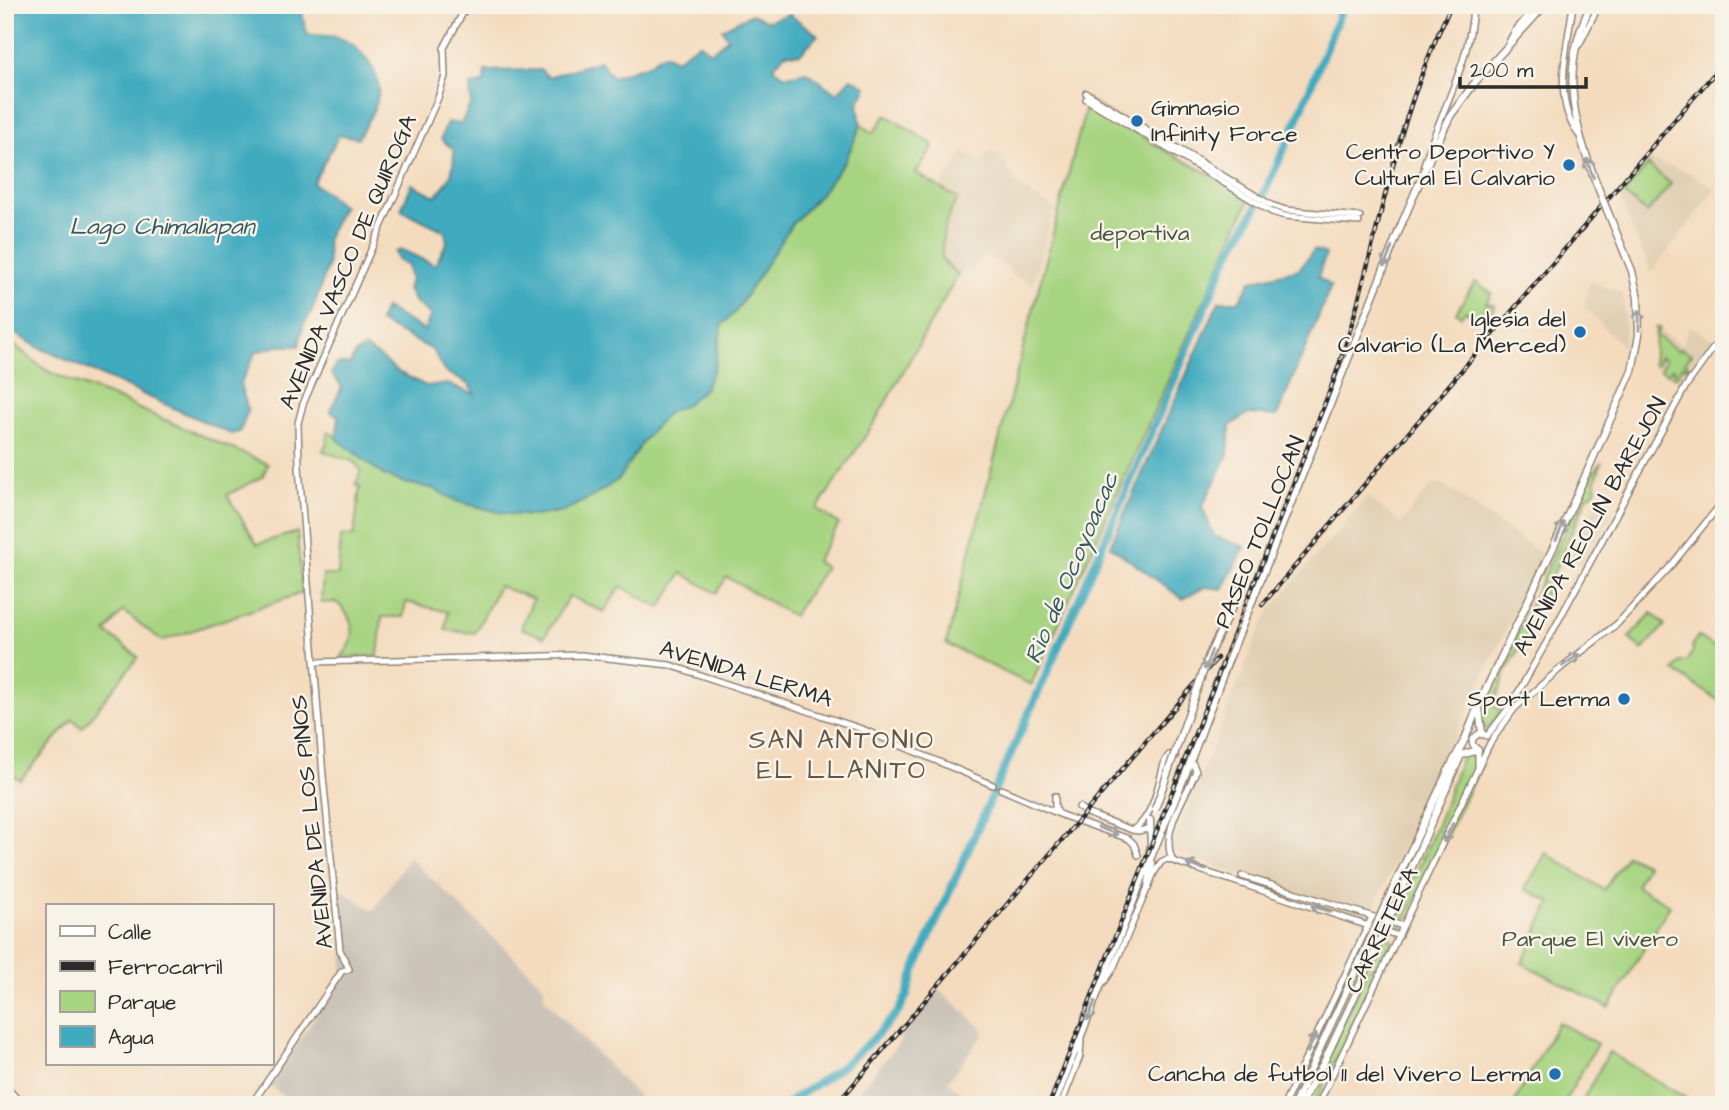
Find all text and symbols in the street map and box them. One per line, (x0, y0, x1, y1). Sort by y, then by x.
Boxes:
scale bar (1460, 46, 1586, 90)
text: 200 m (1470, 56, 1534, 85)
place label: Gimnasio Infinity Force (1151, 92, 1298, 151)
street label: AVENIDA VASCO DE QUIROGA (271, 109, 425, 414)
marker: Gimnasio Infinity Force (1129, 113, 1145, 129)
place label: Centro Deportivo Y Cultural El Calvario (1346, 136, 1555, 194)
marker: Centro Deportivo Y Cultural El Calvario (1561, 157, 1577, 173)
one-way arrow (1583, 157, 1595, 179)
water label: Lago Chimaliapan (70, 210, 256, 245)
park label: deportiva (1090, 217, 1190, 249)
one-way arrow (1381, 246, 1394, 268)
place label: Iglesia del Calvario (La Merced) (1338, 303, 1566, 361)
one-way arrow (1632, 309, 1646, 332)
marker: Iglesia del Calvario (La Merced) (1572, 324, 1588, 340)
street label: AVENIDA REOLIN BAREJON (1505, 391, 1675, 661)
street label: PASEO TOLLOCAN (1207, 431, 1313, 633)
water label: Rio de Ocoyoacac (1016, 466, 1128, 669)
one-way arrow (1554, 521, 1567, 543)
street label: AVENIDA LERMA (656, 632, 837, 716)
one-way arrow (1200, 649, 1213, 671)
one-way arrow (1561, 653, 1580, 667)
place label: Sport Lerma (1468, 683, 1610, 715)
marker: Sport Lerma (1616, 691, 1632, 707)
street label: AVENIDA DE LOS PINOS (283, 693, 341, 951)
district label: SAN ANTONIO EL LLANITO (749, 722, 935, 788)
one-way arrow (1441, 822, 1455, 843)
one-way arrow (1096, 826, 1118, 838)
one-way arrow (1185, 860, 1207, 872)
street label: CARRETERA (1338, 861, 1426, 998)
one-way arrow (1310, 902, 1332, 914)
legend (46, 904, 273, 1064)
text: Calle (108, 918, 152, 947)
park label: Parque El vivero (1502, 923, 1678, 955)
text: Ferrocarril (108, 953, 223, 982)
text: Parque (108, 988, 176, 1017)
one-way arrow (1084, 999, 1097, 1021)
text: Agua (108, 1023, 154, 1054)
one-way arrow (1306, 1033, 1320, 1054)
place label: Cancha de futbol 11 del Vivero Lerma (1148, 1058, 1541, 1090)
marker: Cancha de futbol 11 del Vivero Lerma (1547, 1066, 1563, 1082)

